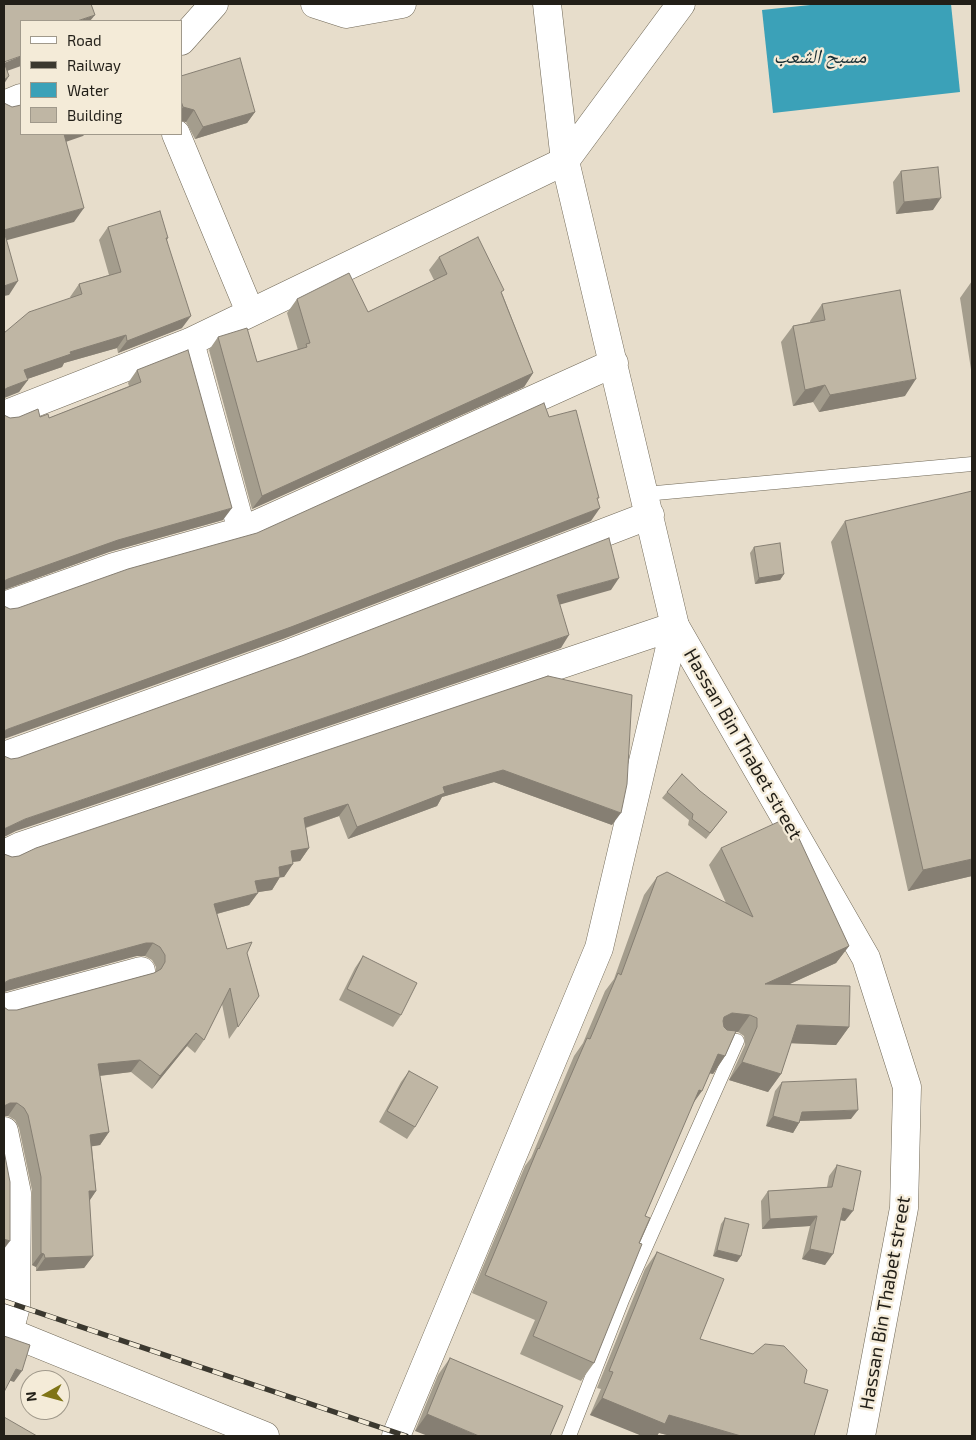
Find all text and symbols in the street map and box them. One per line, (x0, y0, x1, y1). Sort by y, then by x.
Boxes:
legend (20, 20, 182, 135)
text: Road (67, 31, 102, 49)
water label: مسبح الشعب (774, 44, 866, 68)
text: Railway (67, 56, 121, 74)
text: Water (67, 81, 109, 99)
text: Building (67, 106, 122, 124)
street label: Hassan Bin Thabet street (679, 644, 807, 844)
street label: Hassan Bin Thabet street (855, 1194, 915, 1412)
north arrow (20, 1370, 70, 1420)
text: N (22, 1391, 40, 1403)

